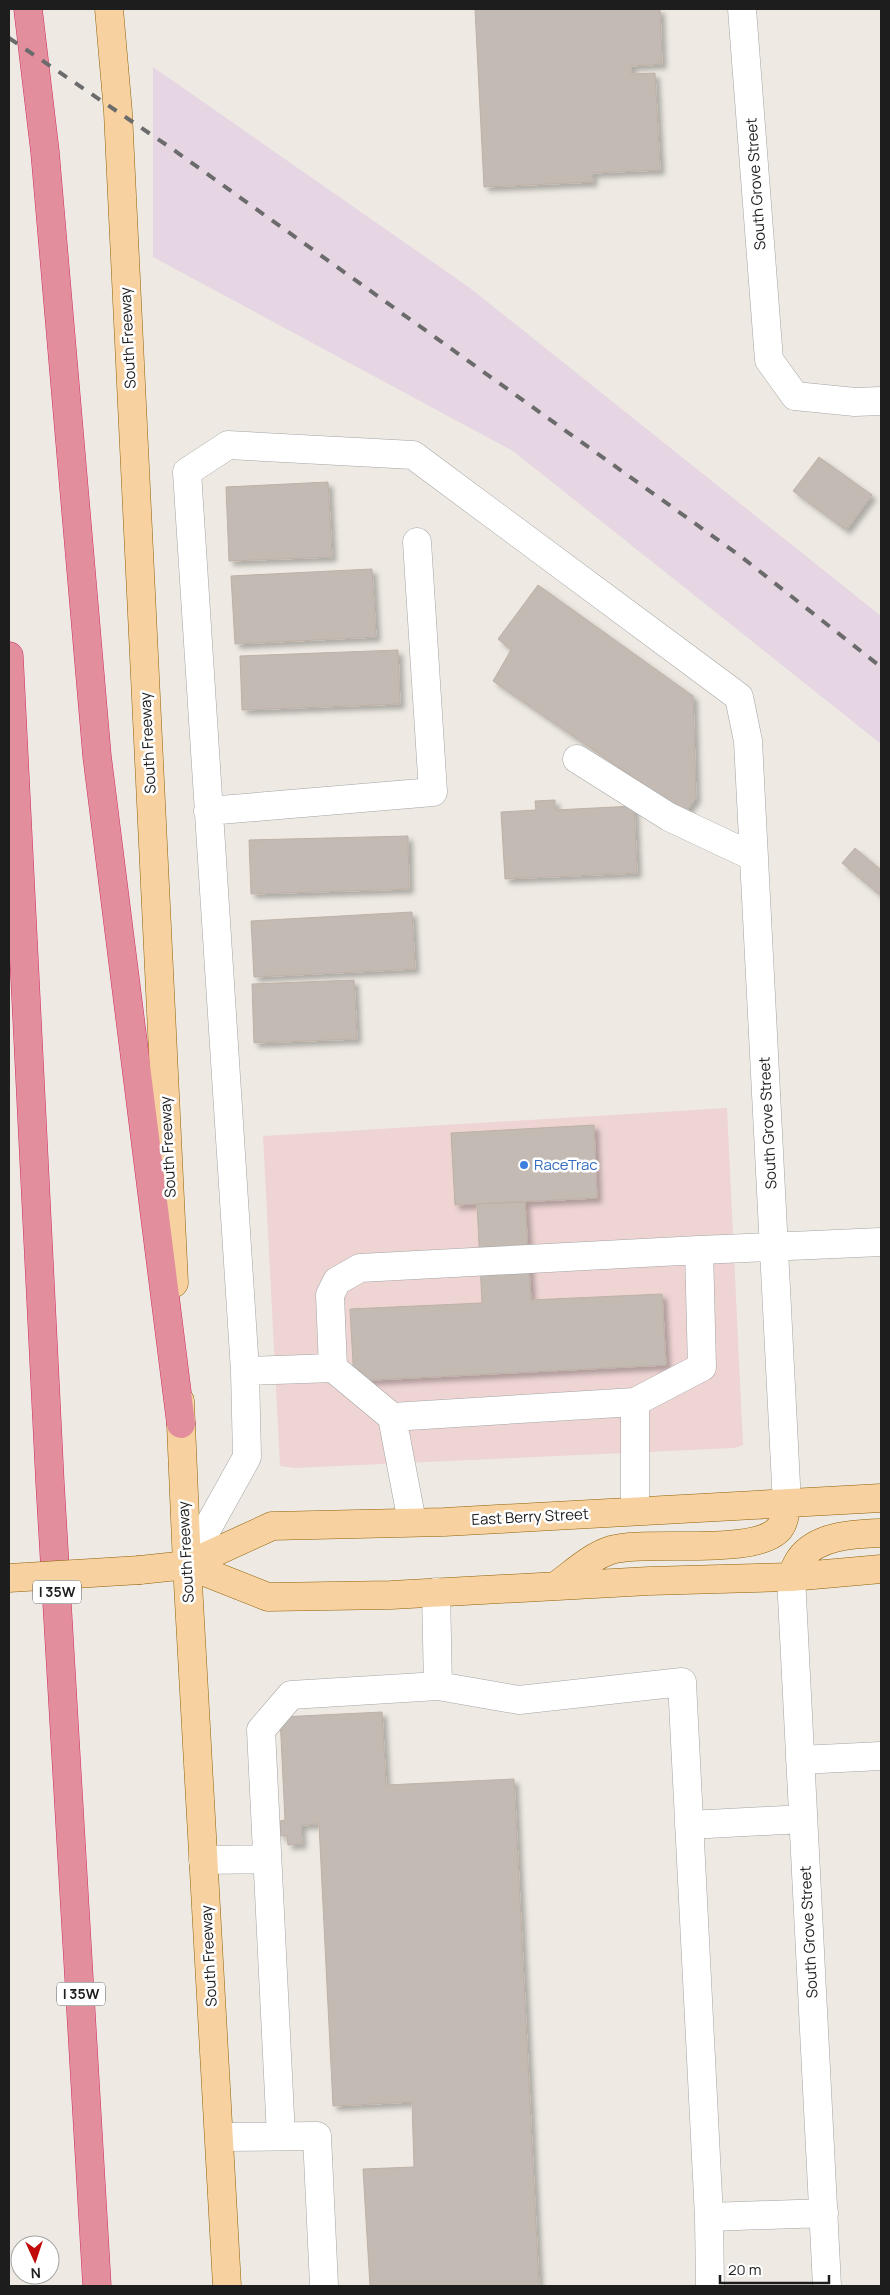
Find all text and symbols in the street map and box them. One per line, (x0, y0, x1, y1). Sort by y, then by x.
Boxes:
street label: South Grove Street (740, 117, 771, 251)
street label: South Freeway (114, 287, 141, 389)
street label: South Freeway (134, 692, 161, 794)
street label: South Grove Street (754, 1056, 781, 1190)
street label: South Freeway (154, 1096, 181, 1198)
place label: RaceTrac (534, 1154, 598, 1175)
marker: RaceTrac (518, 1159, 530, 1171)
street label: South Freeway (172, 1501, 199, 1603)
street label: East Berry Street (471, 1503, 589, 1530)
road number: I 35W (33, 1580, 81, 1604)
street label: South Grove Street (795, 1865, 822, 1999)
street label: South Freeway (195, 1905, 222, 2007)
road number: I 35W (57, 1982, 105, 2006)
north arrow (10, 2235, 60, 2285)
scale bar (720, 2252, 829, 2284)
text: 20 m (728, 2259, 761, 2280)
text: N (30, 2264, 41, 2283)

